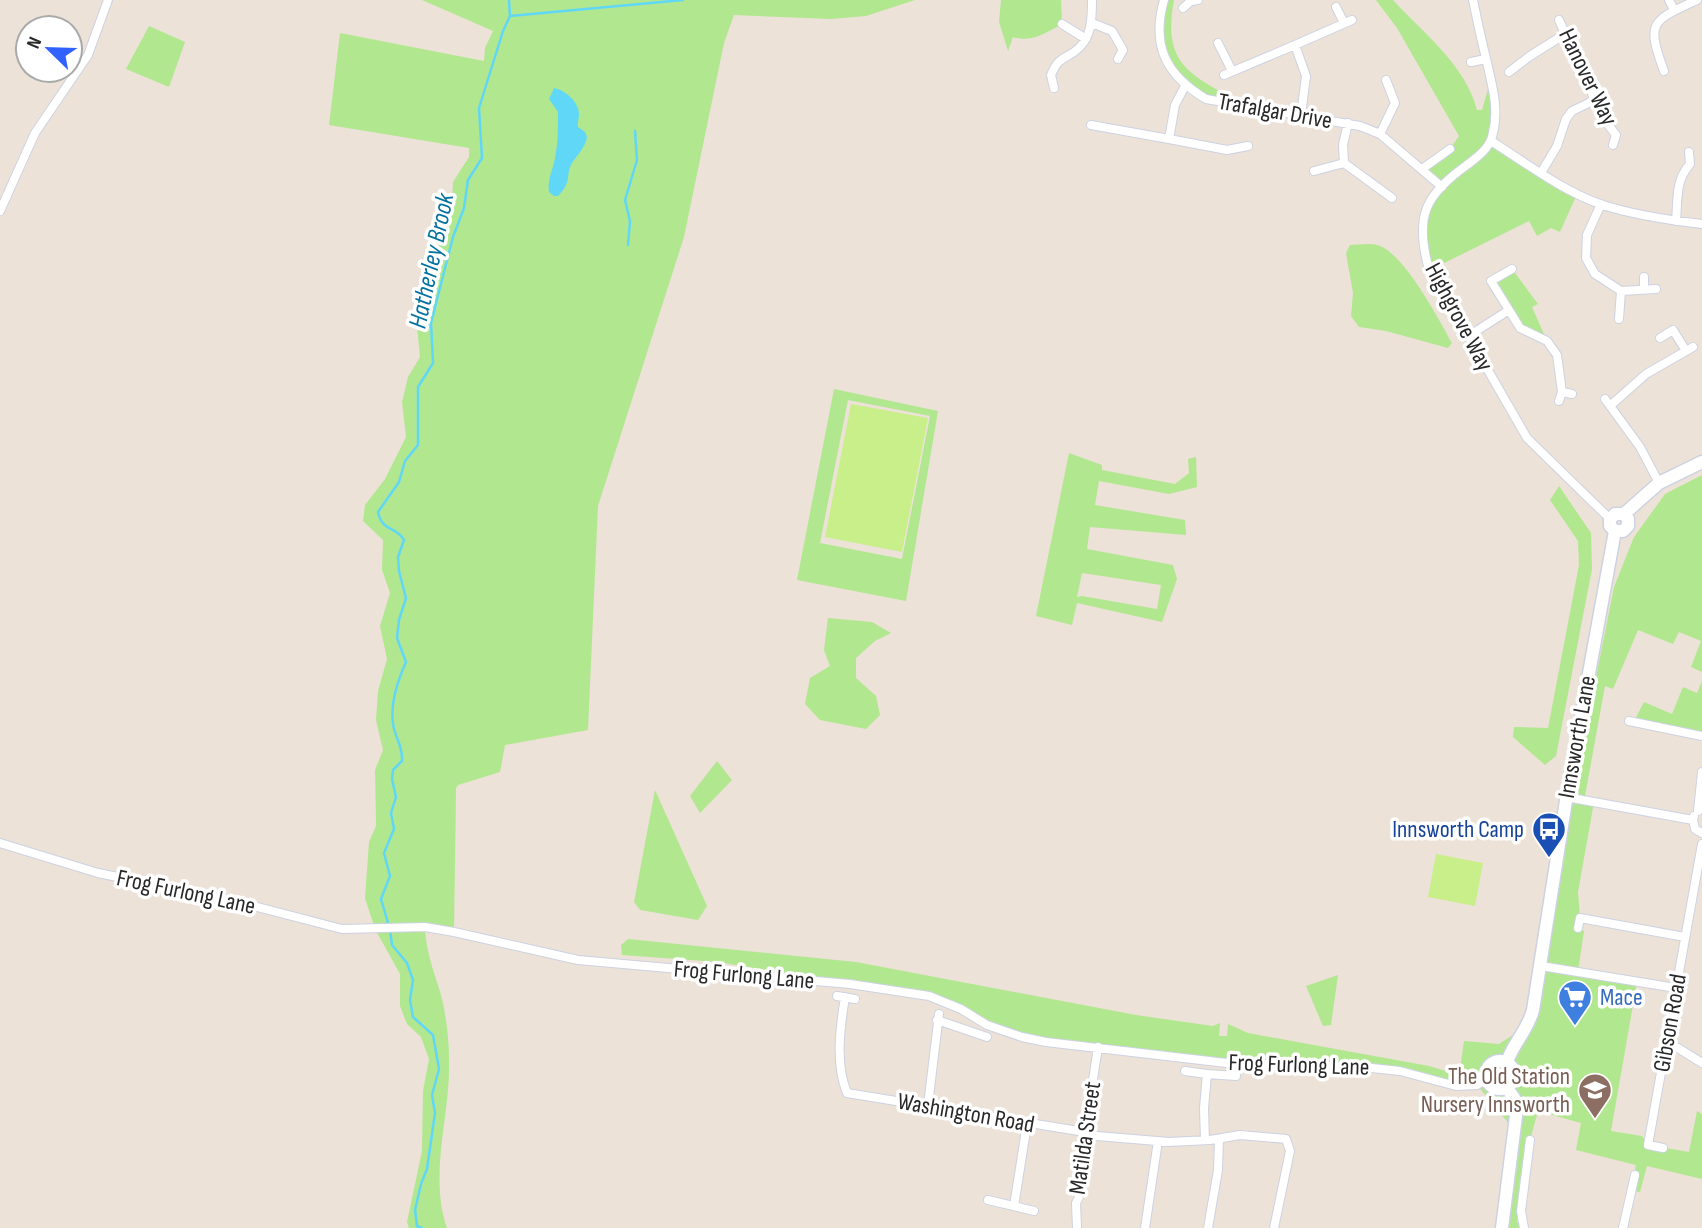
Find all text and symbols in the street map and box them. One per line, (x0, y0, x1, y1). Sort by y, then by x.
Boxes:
north arrow (14, 14, 84, 84)
street label: Hanover Way (1552, 24, 1624, 130)
text: N (22, 34, 47, 52)
street label: Trafalgar Drive (1216, 87, 1334, 135)
water label: Hatherley Brook (403, 189, 462, 331)
street label: Highgrove Way (1418, 258, 1500, 376)
street label: Innsworth Lane (1552, 673, 1602, 801)
bus stop icon: Innsworth Camp (1530, 810, 1568, 859)
place label: Innsworth Camp (1392, 815, 1524, 844)
street label: Frog Furlong Lane (114, 863, 258, 921)
street label: Frog Furlong Lane (673, 954, 815, 996)
street label: Gibson Road (1647, 972, 1693, 1074)
supermarket icon: Mace (1556, 978, 1594, 1027)
place label: Mace (1600, 983, 1643, 1012)
street label: Frog Furlong Lane (1228, 1048, 1370, 1082)
place label: The Old Station Nursery Innsworth (1421, 1062, 1570, 1119)
school or university icon: The Old Station Nursery Innsworth (1576, 1071, 1614, 1120)
street label: Matilda Street (1063, 1080, 1107, 1196)
street label: Washington Road (895, 1087, 1037, 1139)

